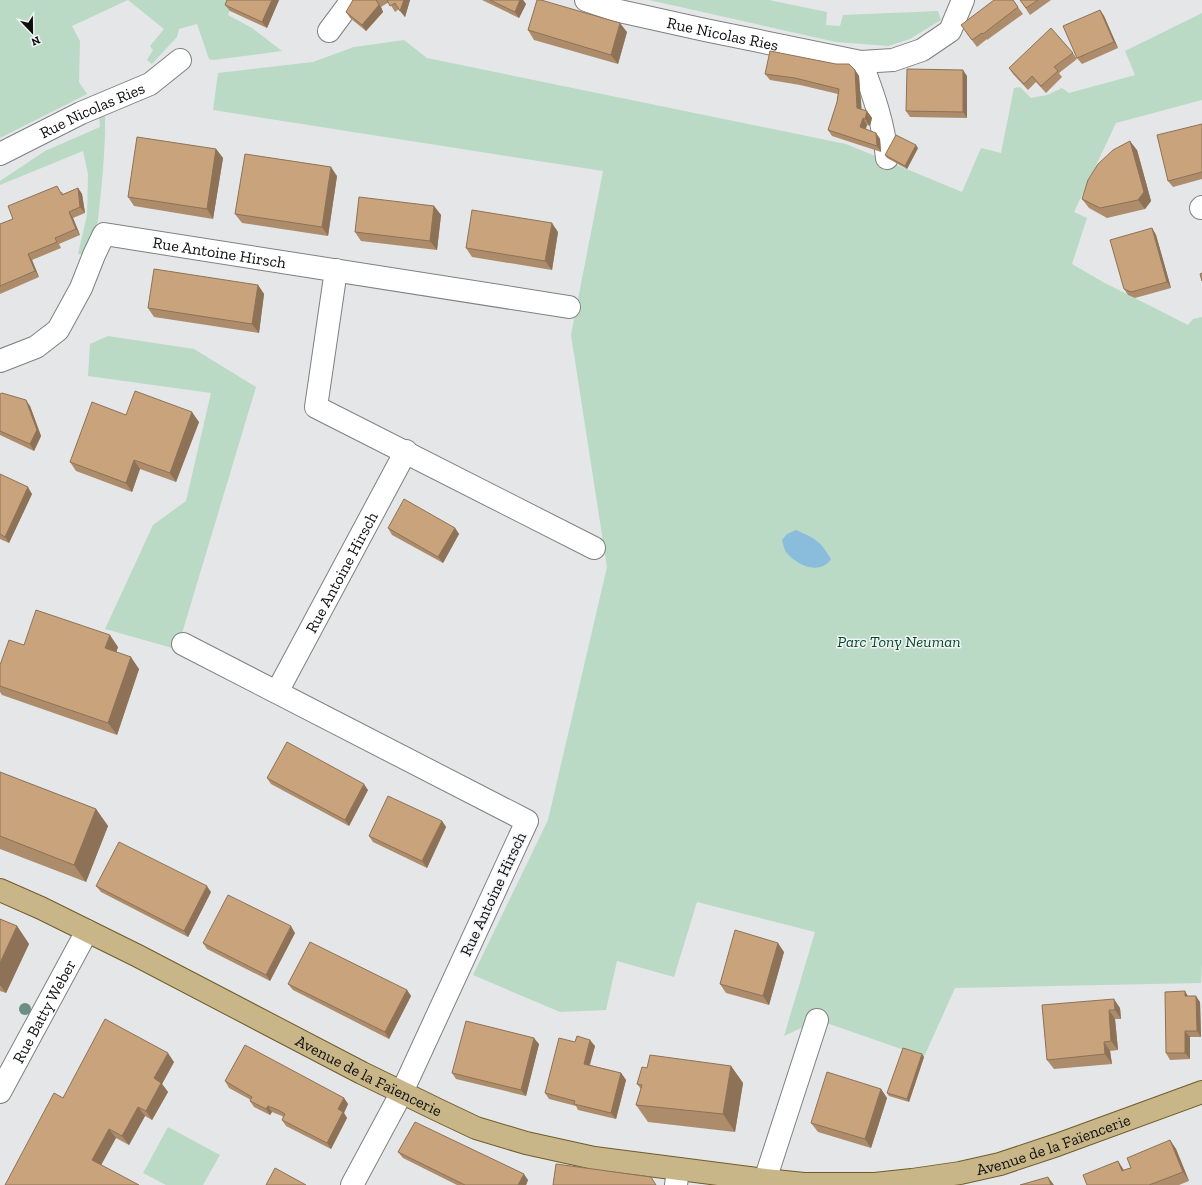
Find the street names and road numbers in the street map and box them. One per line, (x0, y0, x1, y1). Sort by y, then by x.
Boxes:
street label: Rue Nicolas Ries (665, 12, 780, 54)
street label: Rue Nicolas Ries (36, 78, 147, 142)
street label: Rue Antoine Hirsch (151, 232, 288, 272)
street label: Rue Antoine Hirsch (301, 508, 381, 636)
street label: Rue Antoine Hirsch (456, 829, 530, 959)
street label: Rue Batty Weber (8, 956, 80, 1066)
street label: Avenue de la Faïencerie (293, 1031, 445, 1120)
street label: Avenue de la Faïencerie (974, 1110, 1133, 1179)

